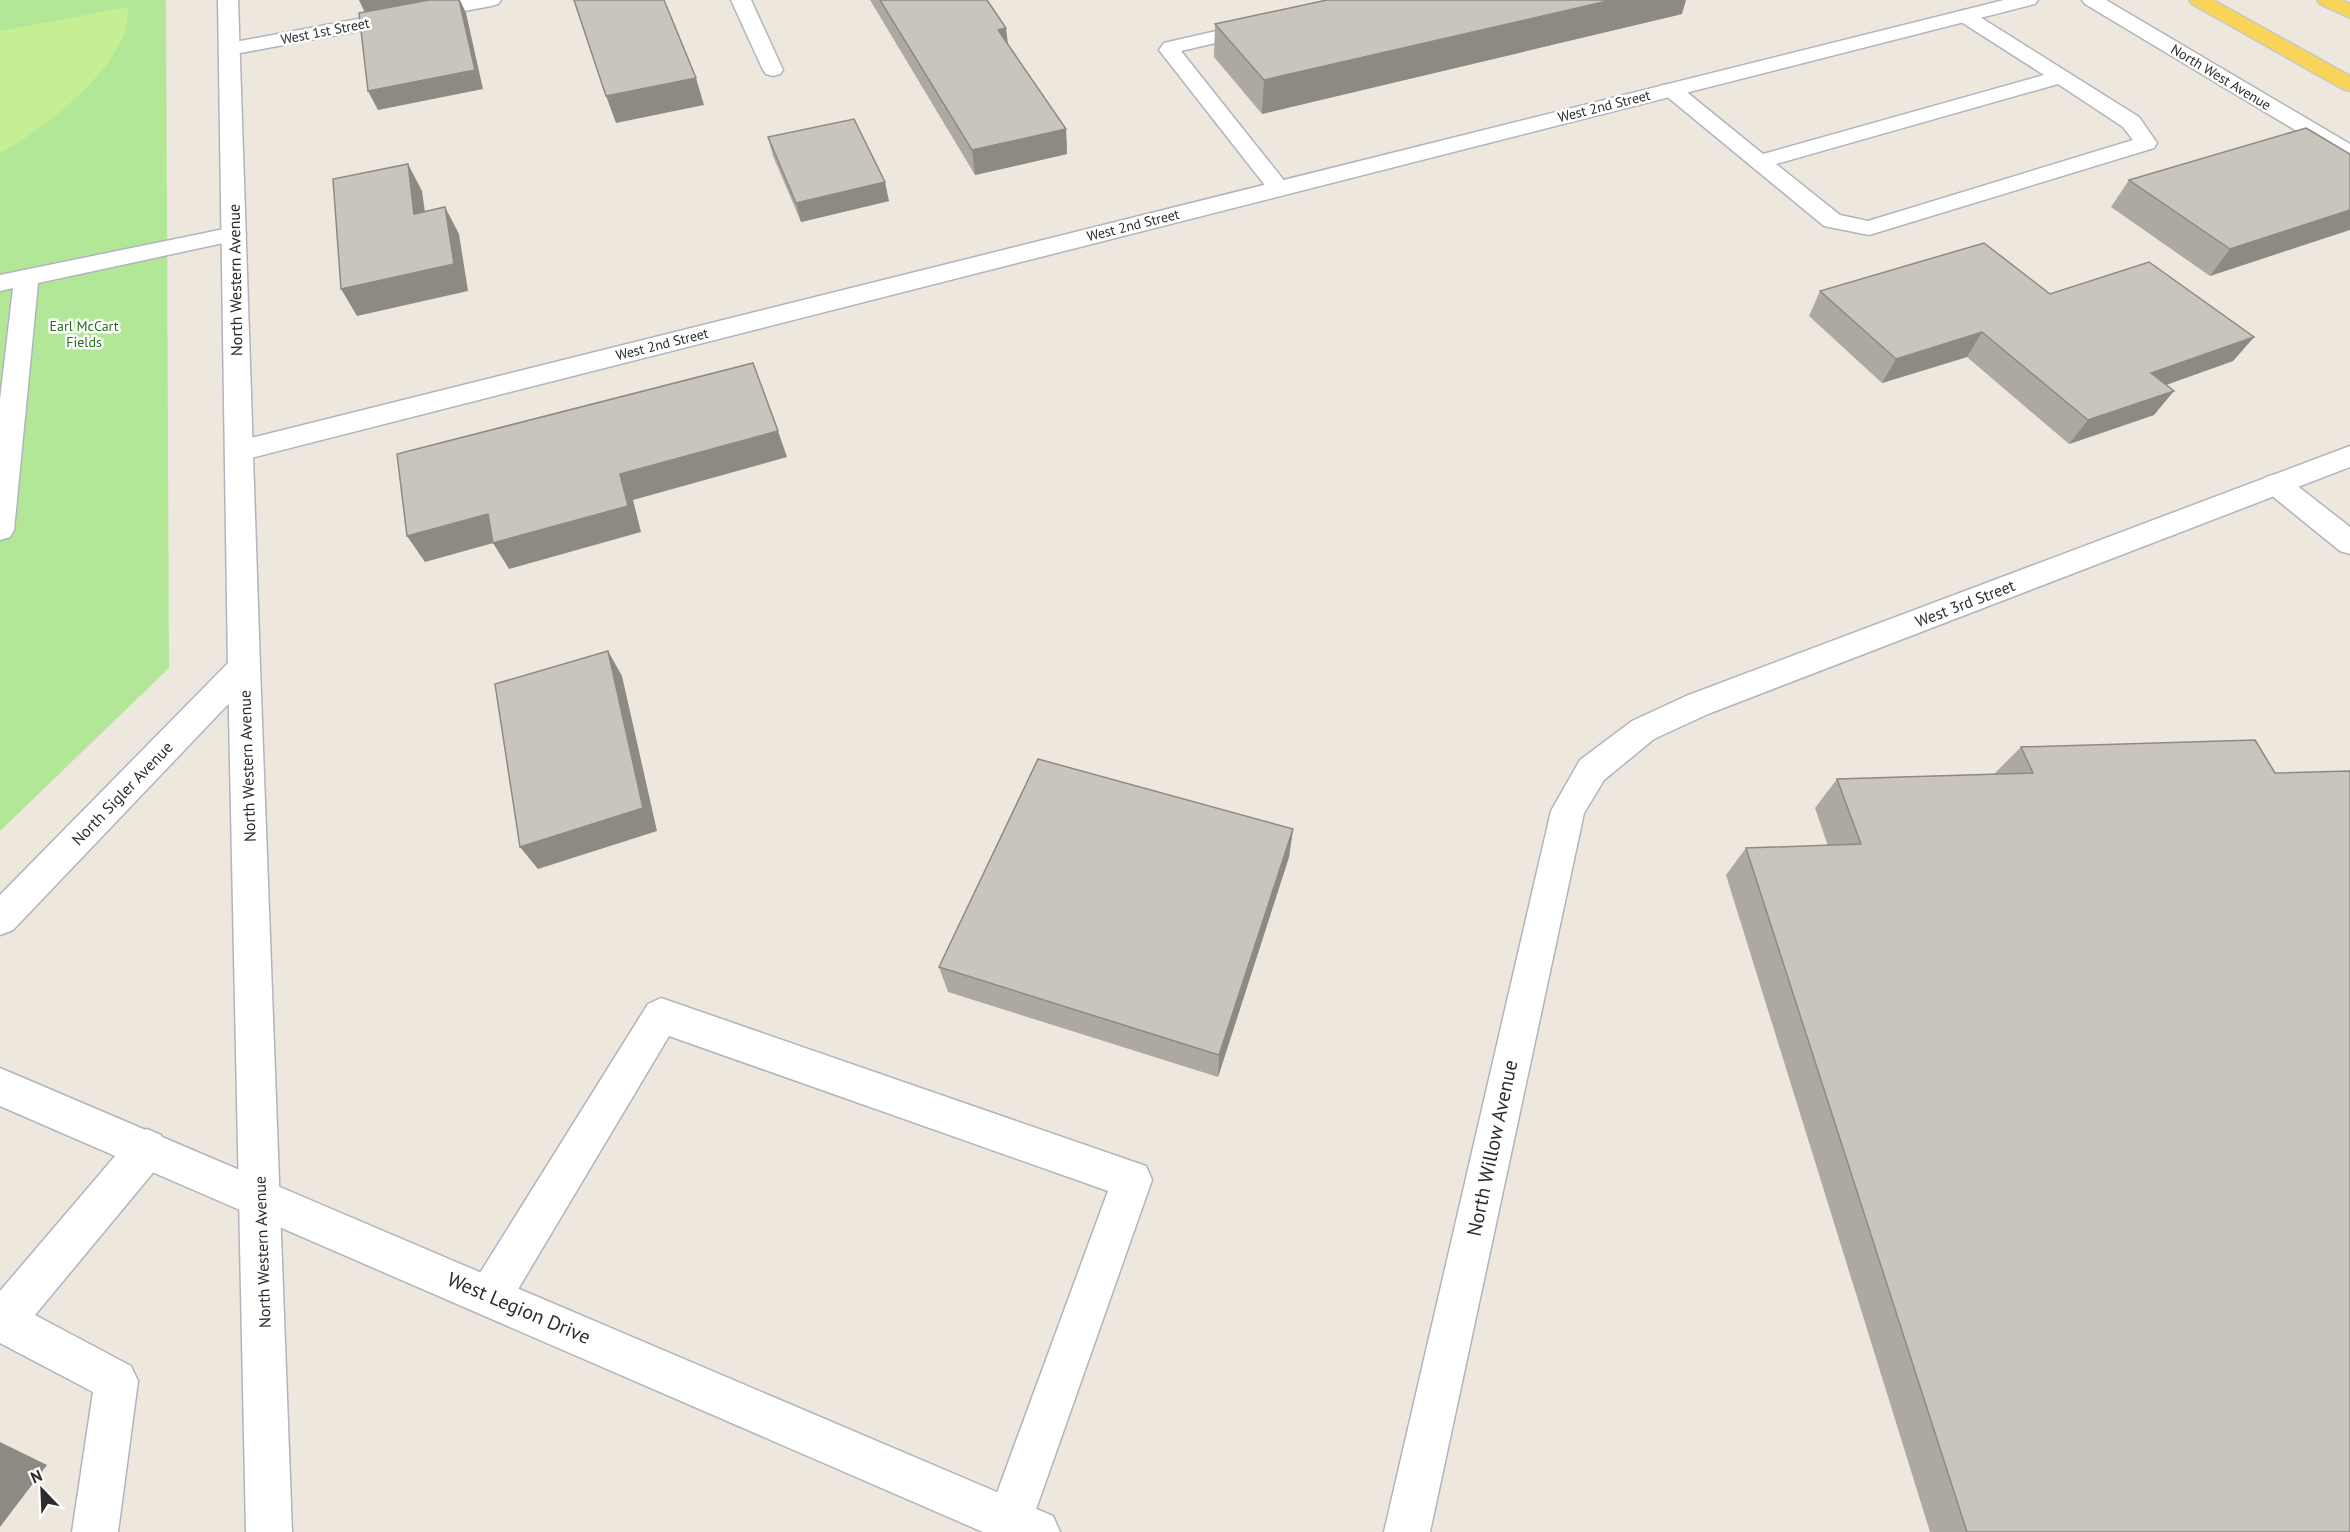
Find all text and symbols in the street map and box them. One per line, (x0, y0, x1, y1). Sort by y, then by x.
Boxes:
street label: West 1st Street (279, 14, 371, 48)
street label: North West Avenue (2168, 40, 2274, 114)
street label: West 2nd Street (1556, 86, 1652, 126)
street label: North Western Avenue (224, 204, 246, 356)
street label: West 2nd Street (1085, 205, 1181, 245)
park label: Earl McCart Fields (49, 317, 119, 351)
street label: West 2nd Street (614, 324, 710, 364)
street label: West 3rd Street (1912, 575, 2018, 631)
street label: North Western Avenue (234, 690, 260, 842)
street label: North Sigler Avenue (67, 737, 177, 849)
street label: North Willow Avenue (1461, 1057, 1523, 1239)
street label: North Western Avenue (249, 1176, 275, 1328)
street label: West Legion Drive (443, 1266, 595, 1350)
north arrow (12, 1460, 72, 1520)
text: N (27, 1465, 45, 1487)

